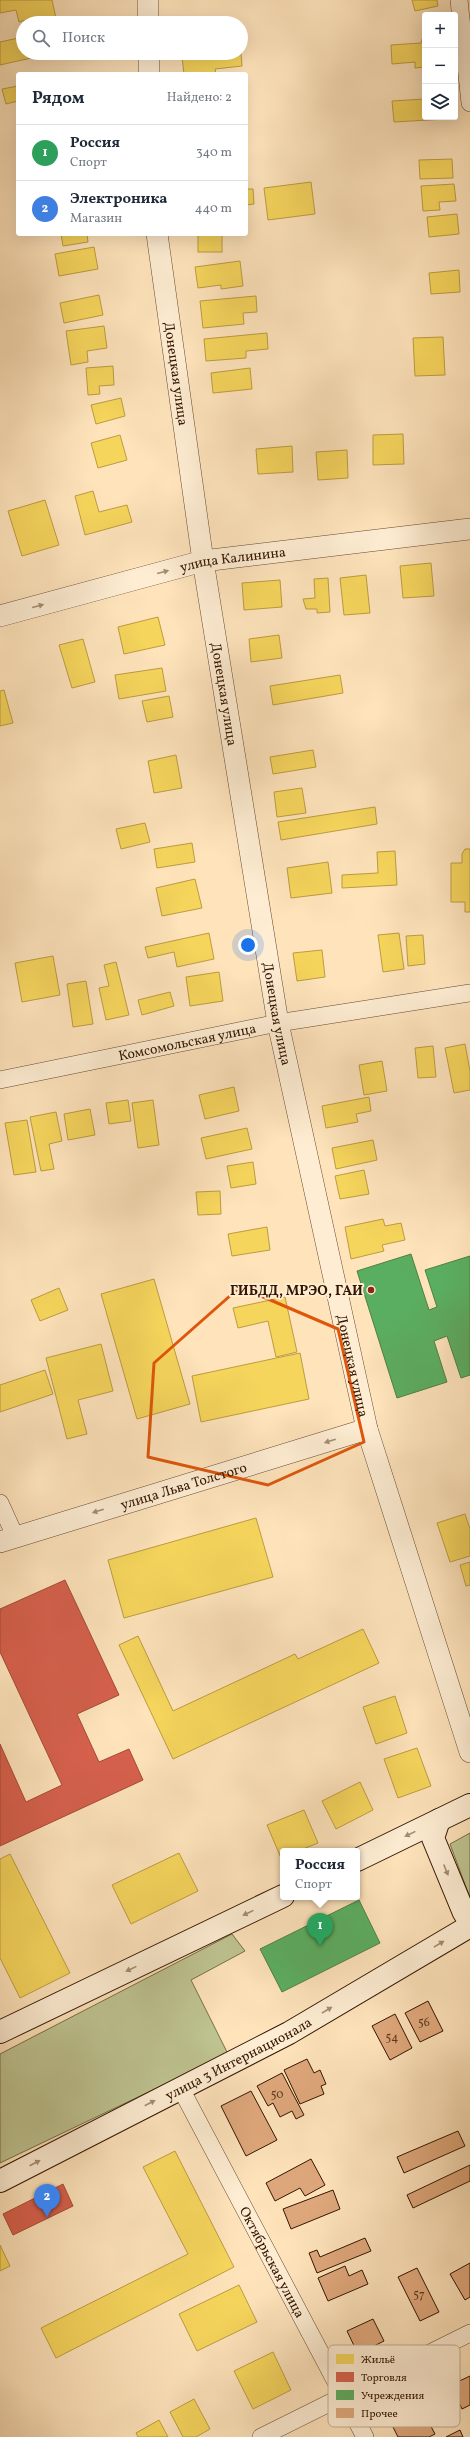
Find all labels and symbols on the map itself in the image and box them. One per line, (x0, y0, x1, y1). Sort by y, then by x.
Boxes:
street label: Донецкая улица (158, 321, 192, 427)
street label: улица Калинина (178, 543, 287, 578)
one-way arrow (157, 569, 169, 575)
one-way arrow (32, 603, 44, 609)
street label: Донецкая улица (205, 641, 241, 747)
your location (238, 935, 258, 955)
street label: Донецкая улица (257, 961, 295, 1067)
street label: Комсомольская улица (117, 1020, 258, 1066)
place label: ГИБДД, МРЭО, ГАИ (230, 1282, 363, 1301)
marker: ГИБДД, МРЭО, ГАИ (366, 1285, 376, 1295)
street label: Донецкая улица (331, 1313, 372, 1419)
one-way arrow (323, 1438, 335, 1444)
street label: улица Льва Толстого (118, 1459, 249, 1515)
one-way arrow (92, 1508, 104, 1514)
one-way arrow (404, 1831, 416, 1837)
one-way arrow (444, 1864, 450, 1876)
one-way arrow (242, 1910, 254, 1916)
pin: 1 (307, 1913, 333, 1946)
one-way arrow (433, 1941, 445, 1948)
one-way arrow (125, 1966, 136, 1972)
one-way arrow (321, 2007, 333, 2014)
street label: улица 3 Интернационала (162, 2014, 316, 2106)
house number: 56 (418, 2015, 430, 2031)
house number: 54 (386, 2030, 398, 2046)
house number: 50 (271, 2087, 283, 2103)
one-way arrow (144, 2100, 156, 2106)
one-way arrow (29, 2160, 40, 2166)
pin: 2 (34, 2184, 60, 2217)
street label: Октябрьская улица (234, 2204, 309, 2322)
house number: 57 (413, 2287, 425, 2303)
legend (328, 2345, 460, 2427)
text: Жильё (361, 2353, 395, 2368)
text: Торговля (361, 2371, 407, 2386)
text: Учреждения (361, 2389, 424, 2404)
text: Прочее (361, 2407, 398, 2422)

